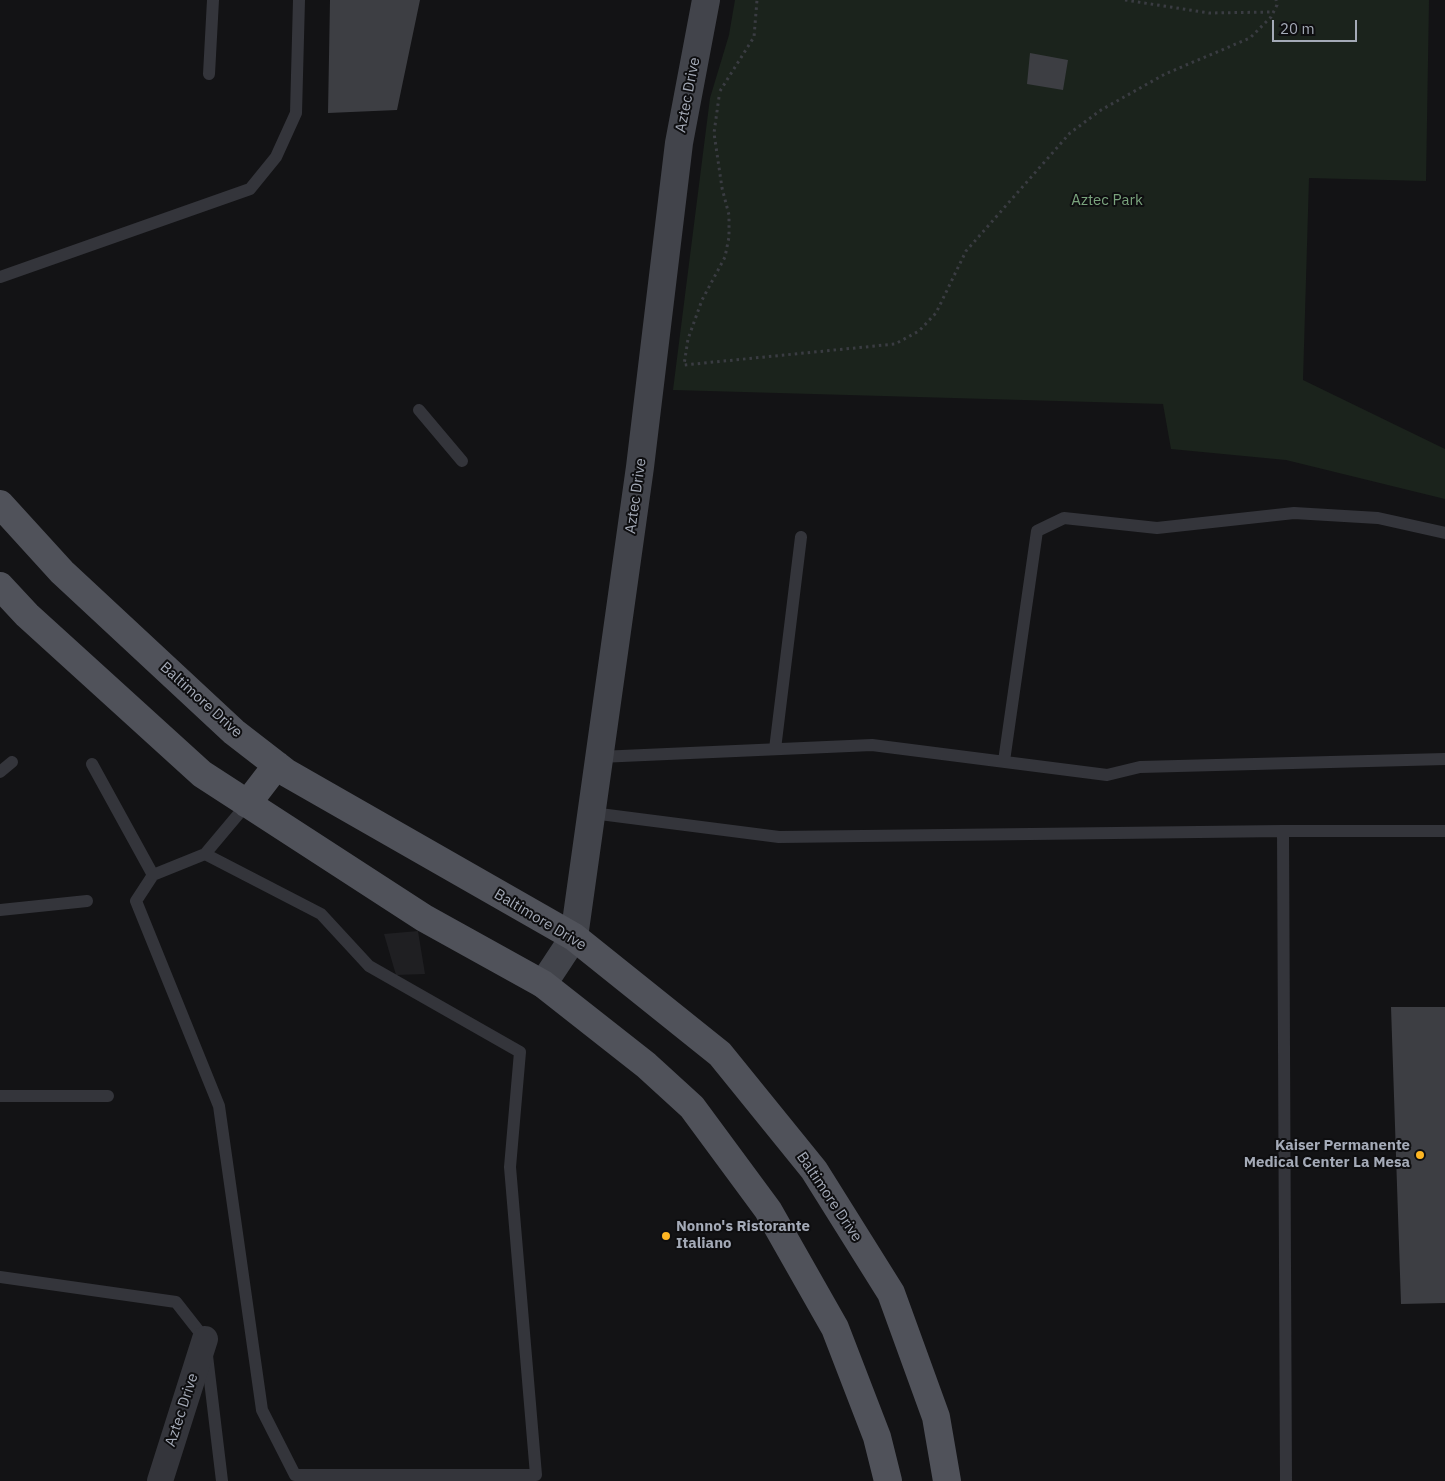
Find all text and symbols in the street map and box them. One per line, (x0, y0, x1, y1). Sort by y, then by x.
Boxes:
scale bar (1275, 10, 1360, 42)
text: 20 m (1280, 19, 1315, 38)
street label: Aztec Drive (672, 56, 704, 134)
park label: Aztec Park (1071, 192, 1143, 210)
street label: Aztec Drive (622, 457, 650, 535)
street label: Baltimore Drive (156, 658, 246, 742)
street label: Baltimore Drive (491, 885, 589, 955)
place label: Kaiser Permanente Medical Center La Mesa (1244, 1137, 1410, 1172)
street label: Baltimore Drive (792, 1149, 866, 1245)
marker: Kaiser Permanente Medical Center La Mesa (1414, 1149, 1426, 1161)
place label: Nonno's Ristorante Italiano (676, 1218, 810, 1253)
marker: Nonno's Ristorante Italiano (660, 1230, 672, 1242)
street label: Aztec Drive (162, 1371, 202, 1449)

